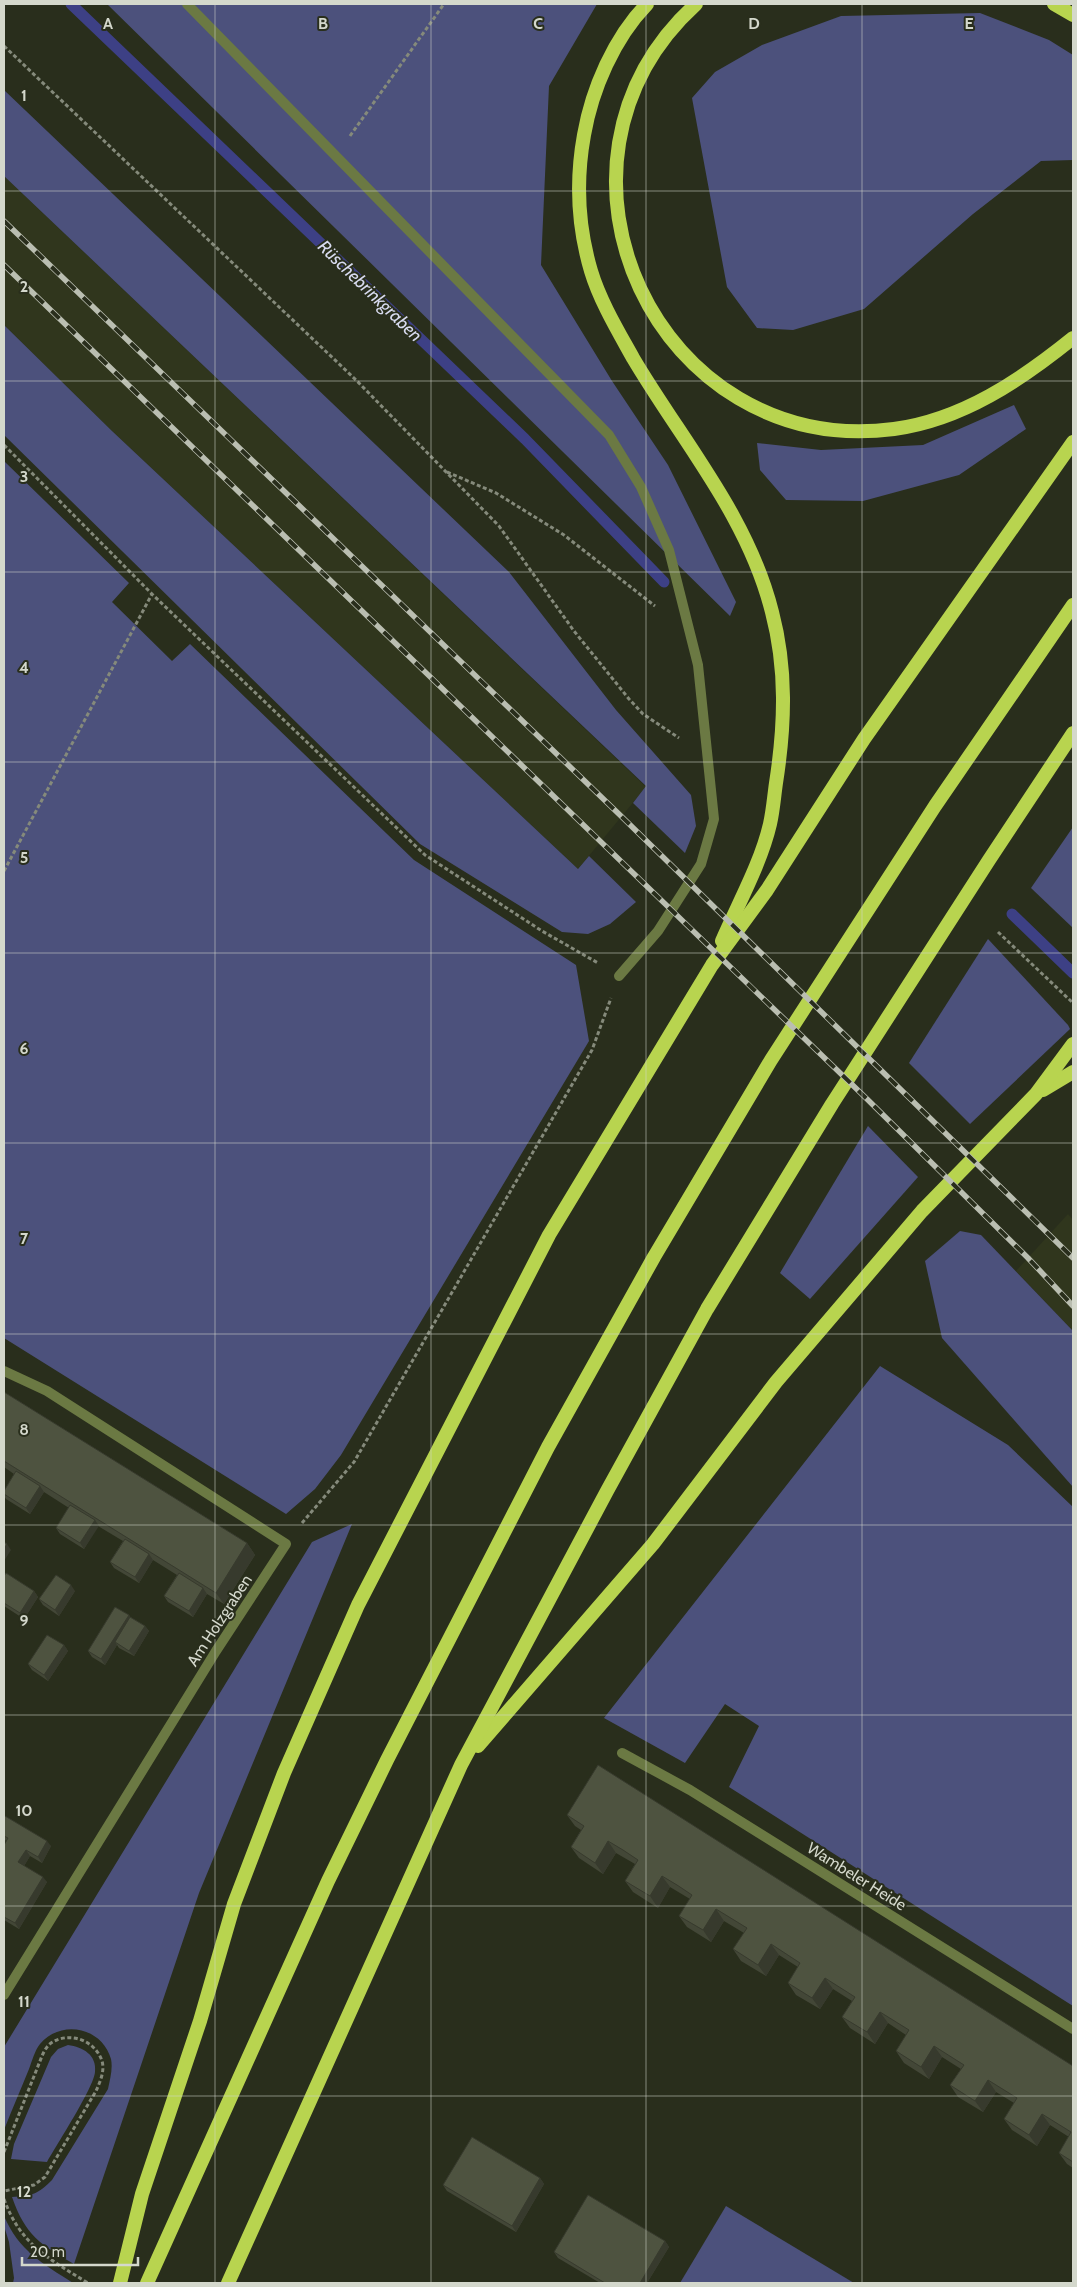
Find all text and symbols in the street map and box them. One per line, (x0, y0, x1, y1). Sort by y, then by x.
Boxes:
text: A (103, 14, 113, 33)
text: B (318, 14, 328, 33)
text: C (533, 14, 543, 33)
text: D (748, 14, 760, 33)
text: E (964, 14, 974, 33)
text: 1 (21, 86, 27, 105)
water label: Rüschebrinkgraben (313, 236, 427, 346)
text: 2 (20, 277, 28, 296)
text: 3 (20, 467, 28, 486)
text: 4 (19, 658, 29, 677)
text: 5 (20, 848, 28, 867)
text: 6 (20, 1039, 29, 1058)
text: 7 (20, 1229, 29, 1248)
text: 8 (19, 1420, 29, 1439)
street label: Am Holzgraben (183, 1571, 256, 1670)
text: 9 (20, 1611, 29, 1630)
text: 10 (15, 1801, 33, 1820)
street label: Wambeler Heide (804, 1838, 910, 1915)
text: 11 (18, 1992, 30, 2011)
text: 12 (17, 2182, 31, 2201)
scale bar (22, 2234, 139, 2266)
text: 20 m (30, 2243, 65, 2261)

